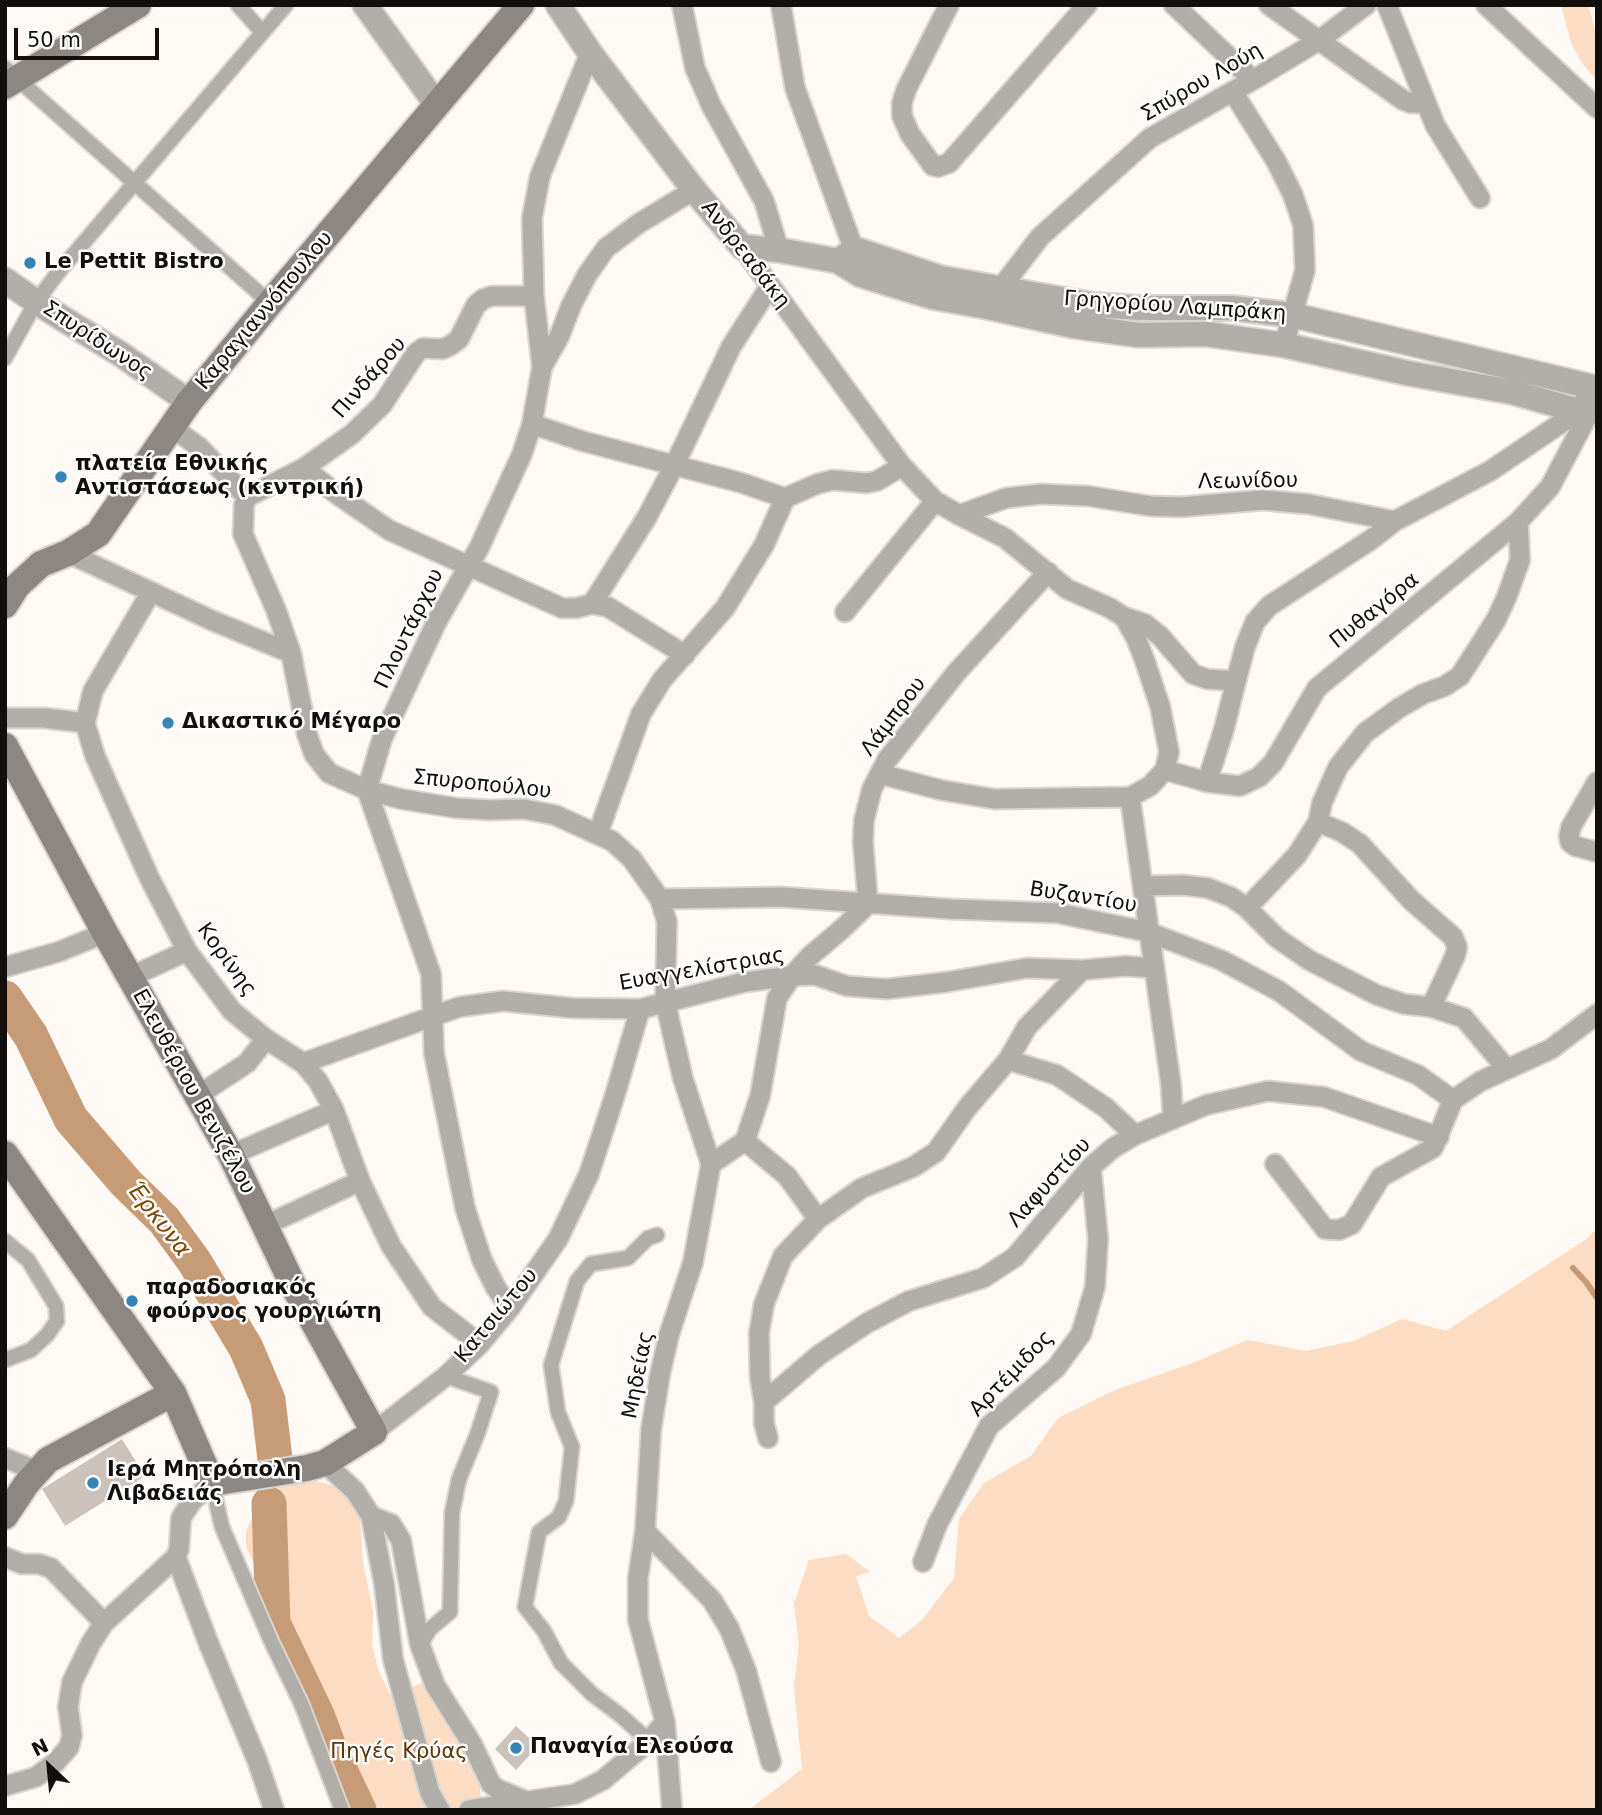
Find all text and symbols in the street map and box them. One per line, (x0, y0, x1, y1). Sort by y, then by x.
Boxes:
scale bar (18, 14, 163, 58)
text: 50 m (27, 28, 81, 52)
street label: Σπύρου Λούη (1137, 38, 1267, 128)
street label: Ανδρεαδάκη (695, 196, 795, 314)
street label: Καραγιαννόπουλου (191, 226, 339, 396)
place label: Le Pettit Bistro (44, 250, 224, 276)
marker: Le Pettit Bistro (22, 255, 38, 271)
street label: Γρηγορίου Λαμπράκη (1063, 287, 1287, 327)
street label: Σπυρίδωνος (37, 296, 157, 386)
street label: Πινδάρου (328, 332, 412, 424)
place label: πλατεία Εθνικής Αντιστάσεως (κεντρική) (75, 452, 364, 502)
marker: πλατεία Εθνικής Αντιστάσεως (κεντρική) (53, 469, 69, 485)
street label: Λεωνίδου (1198, 469, 1298, 495)
street label: Πλουτάρχου (370, 565, 450, 693)
street label: Πυθαγόρα (1325, 568, 1425, 654)
street label: Λάμπρου (856, 672, 932, 762)
place label: Δικαστικό Μέγαρο (182, 710, 401, 736)
marker: Δικαστικό Μέγαρο (160, 715, 176, 731)
street label: Σπυροπούλου (411, 765, 553, 805)
street label: Βυζαντίου (1028, 877, 1138, 919)
street label: Κορίνης (191, 918, 261, 1002)
street label: Ευαγγελίστριας (617, 943, 787, 997)
street label: Ελευθέριου Βενιζέλου (126, 985, 260, 1199)
street label: Λαφυστίου (1003, 1133, 1097, 1233)
water label: Έρκυνα (120, 1177, 196, 1263)
street label: Κατσιώτου (450, 1264, 544, 1368)
place label: παραδοσιακός φούρνος γουργιώτη (146, 1276, 382, 1326)
marker: παραδοσιακός φούρνος γουργιώτη (124, 1293, 140, 1309)
street label: Αρτέμιδος (965, 1326, 1059, 1422)
street label: Μηδείας (618, 1329, 660, 1421)
place label: Ιερά Μητρόπολη Λιβαδειάς (107, 1458, 301, 1508)
marker: Ιερά Μητρόπολη Λιβαδειάς (85, 1475, 101, 1491)
north arrow (14, 1731, 84, 1801)
text: N (28, 1734, 52, 1760)
place label: Παναγία Ελεούσα (530, 1735, 734, 1761)
park label: Πηγές Κρύας (330, 1740, 468, 1766)
marker: Παναγία Ελεούσα (508, 1740, 524, 1756)

